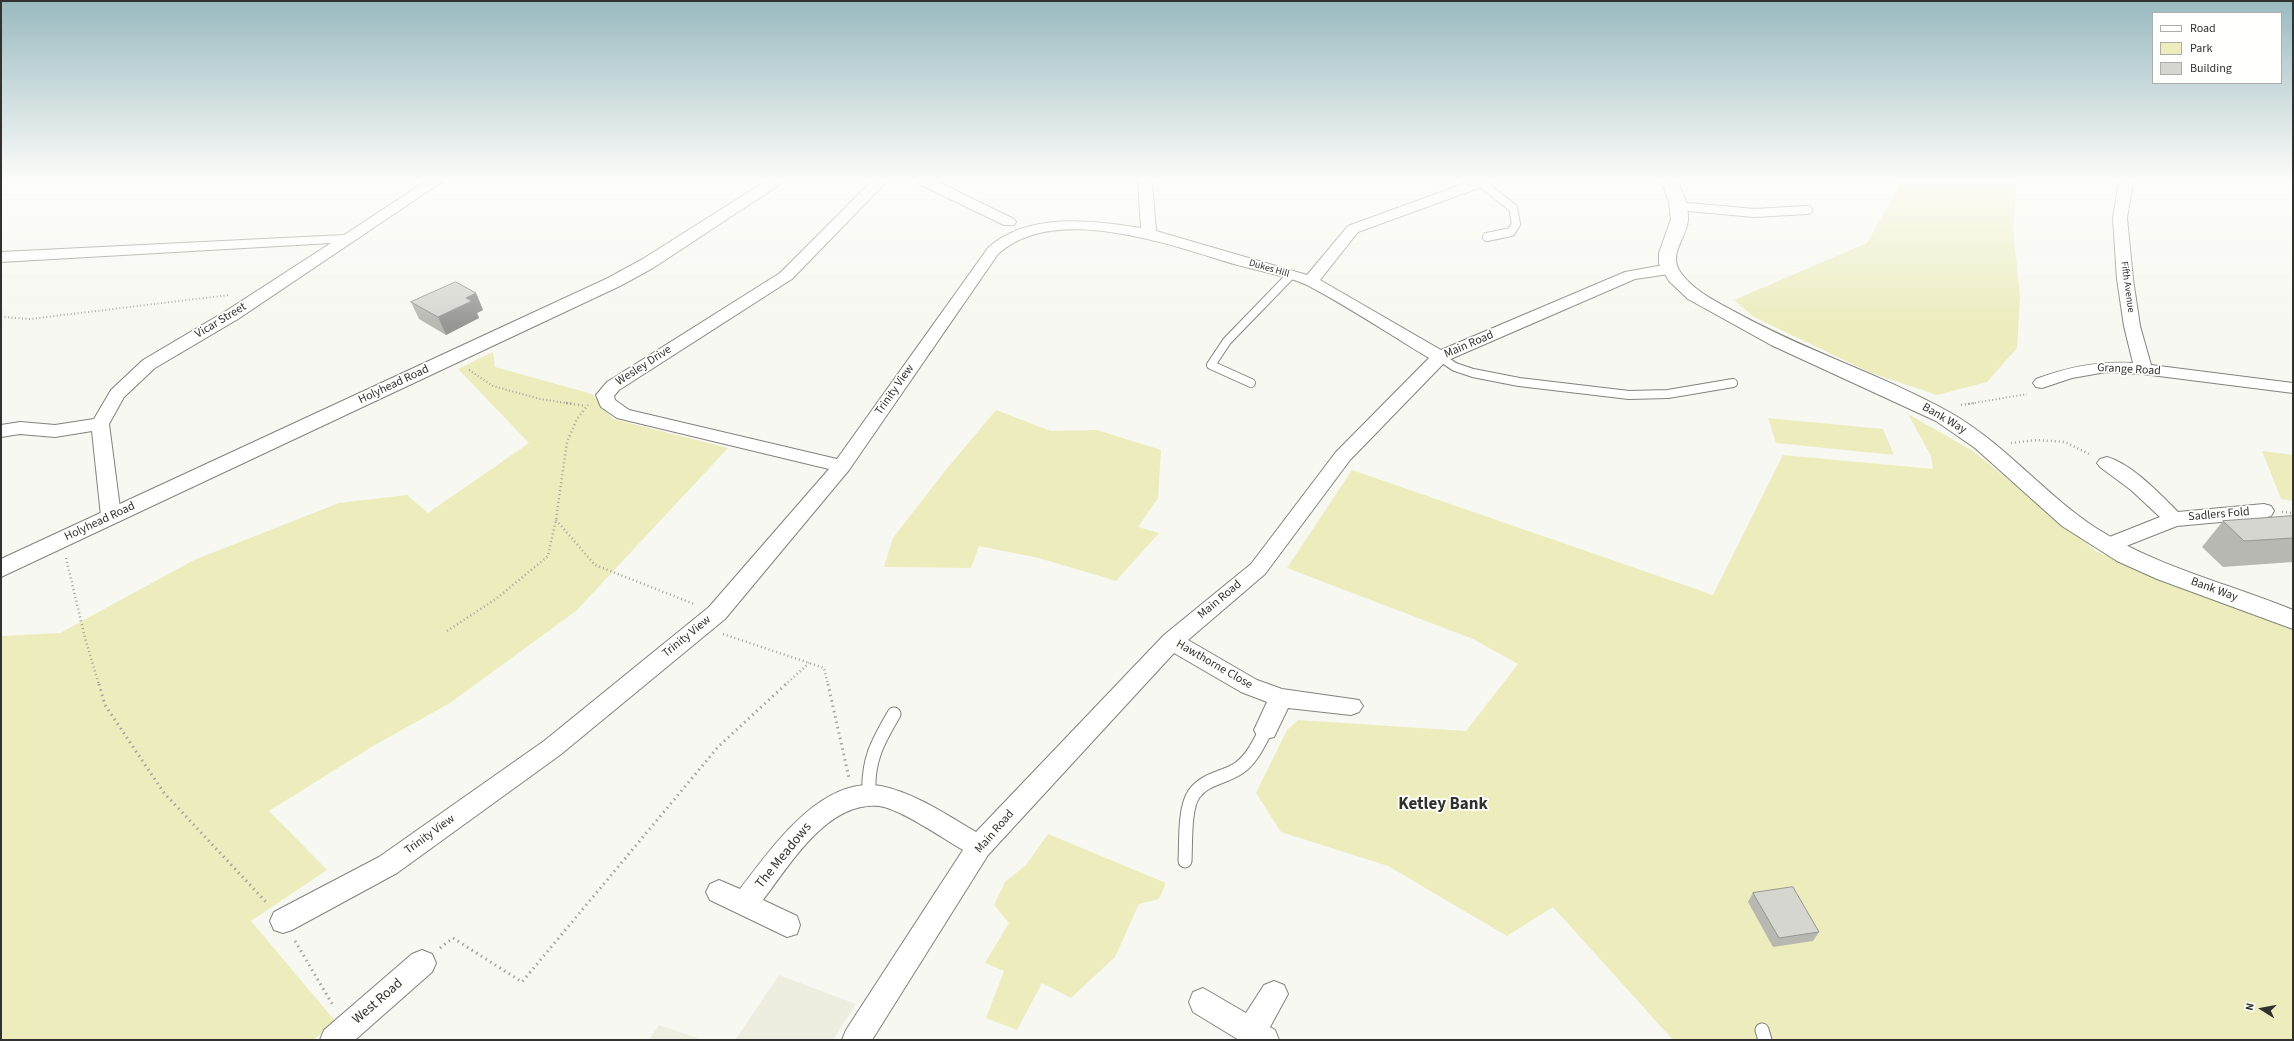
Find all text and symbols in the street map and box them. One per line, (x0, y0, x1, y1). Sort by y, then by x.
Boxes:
legend (2152, 12, 2282, 84)
text: Road (2190, 20, 2216, 37)
text: Park (2190, 40, 2212, 57)
text: Building (2190, 60, 2232, 77)
street label: Dukes Hill (1247, 258, 1291, 280)
street label: Fifth Avenue (2117, 261, 2137, 313)
street label: Vicar Street (193, 300, 249, 342)
street label: Main Road (1442, 328, 1496, 362)
street label: Wesley Drive (613, 343, 675, 389)
street label: Grange Road (2097, 361, 2161, 379)
street label: Holyhead Road (356, 362, 432, 408)
street label: Trinity View (872, 362, 918, 418)
street label: Bank Way (1919, 401, 1969, 437)
street label: Holyhead Road (62, 499, 138, 545)
street label: Sadlers Fold (2188, 505, 2250, 525)
street label: Bank Way (2189, 575, 2239, 605)
street label: Main Road (1195, 578, 1245, 622)
street label: Trinity View (660, 613, 714, 661)
street label: Hawthorne Close (1173, 637, 1255, 693)
district label: Ketley Bank (1398, 795, 1488, 815)
street label: Main Road (972, 807, 1018, 857)
street label: Trinity View (402, 812, 458, 858)
street label: The Meadows (752, 820, 816, 892)
street label: West Road (349, 976, 407, 1028)
north arrow (2242, 989, 2282, 1029)
text: N (2242, 1002, 2258, 1012)

